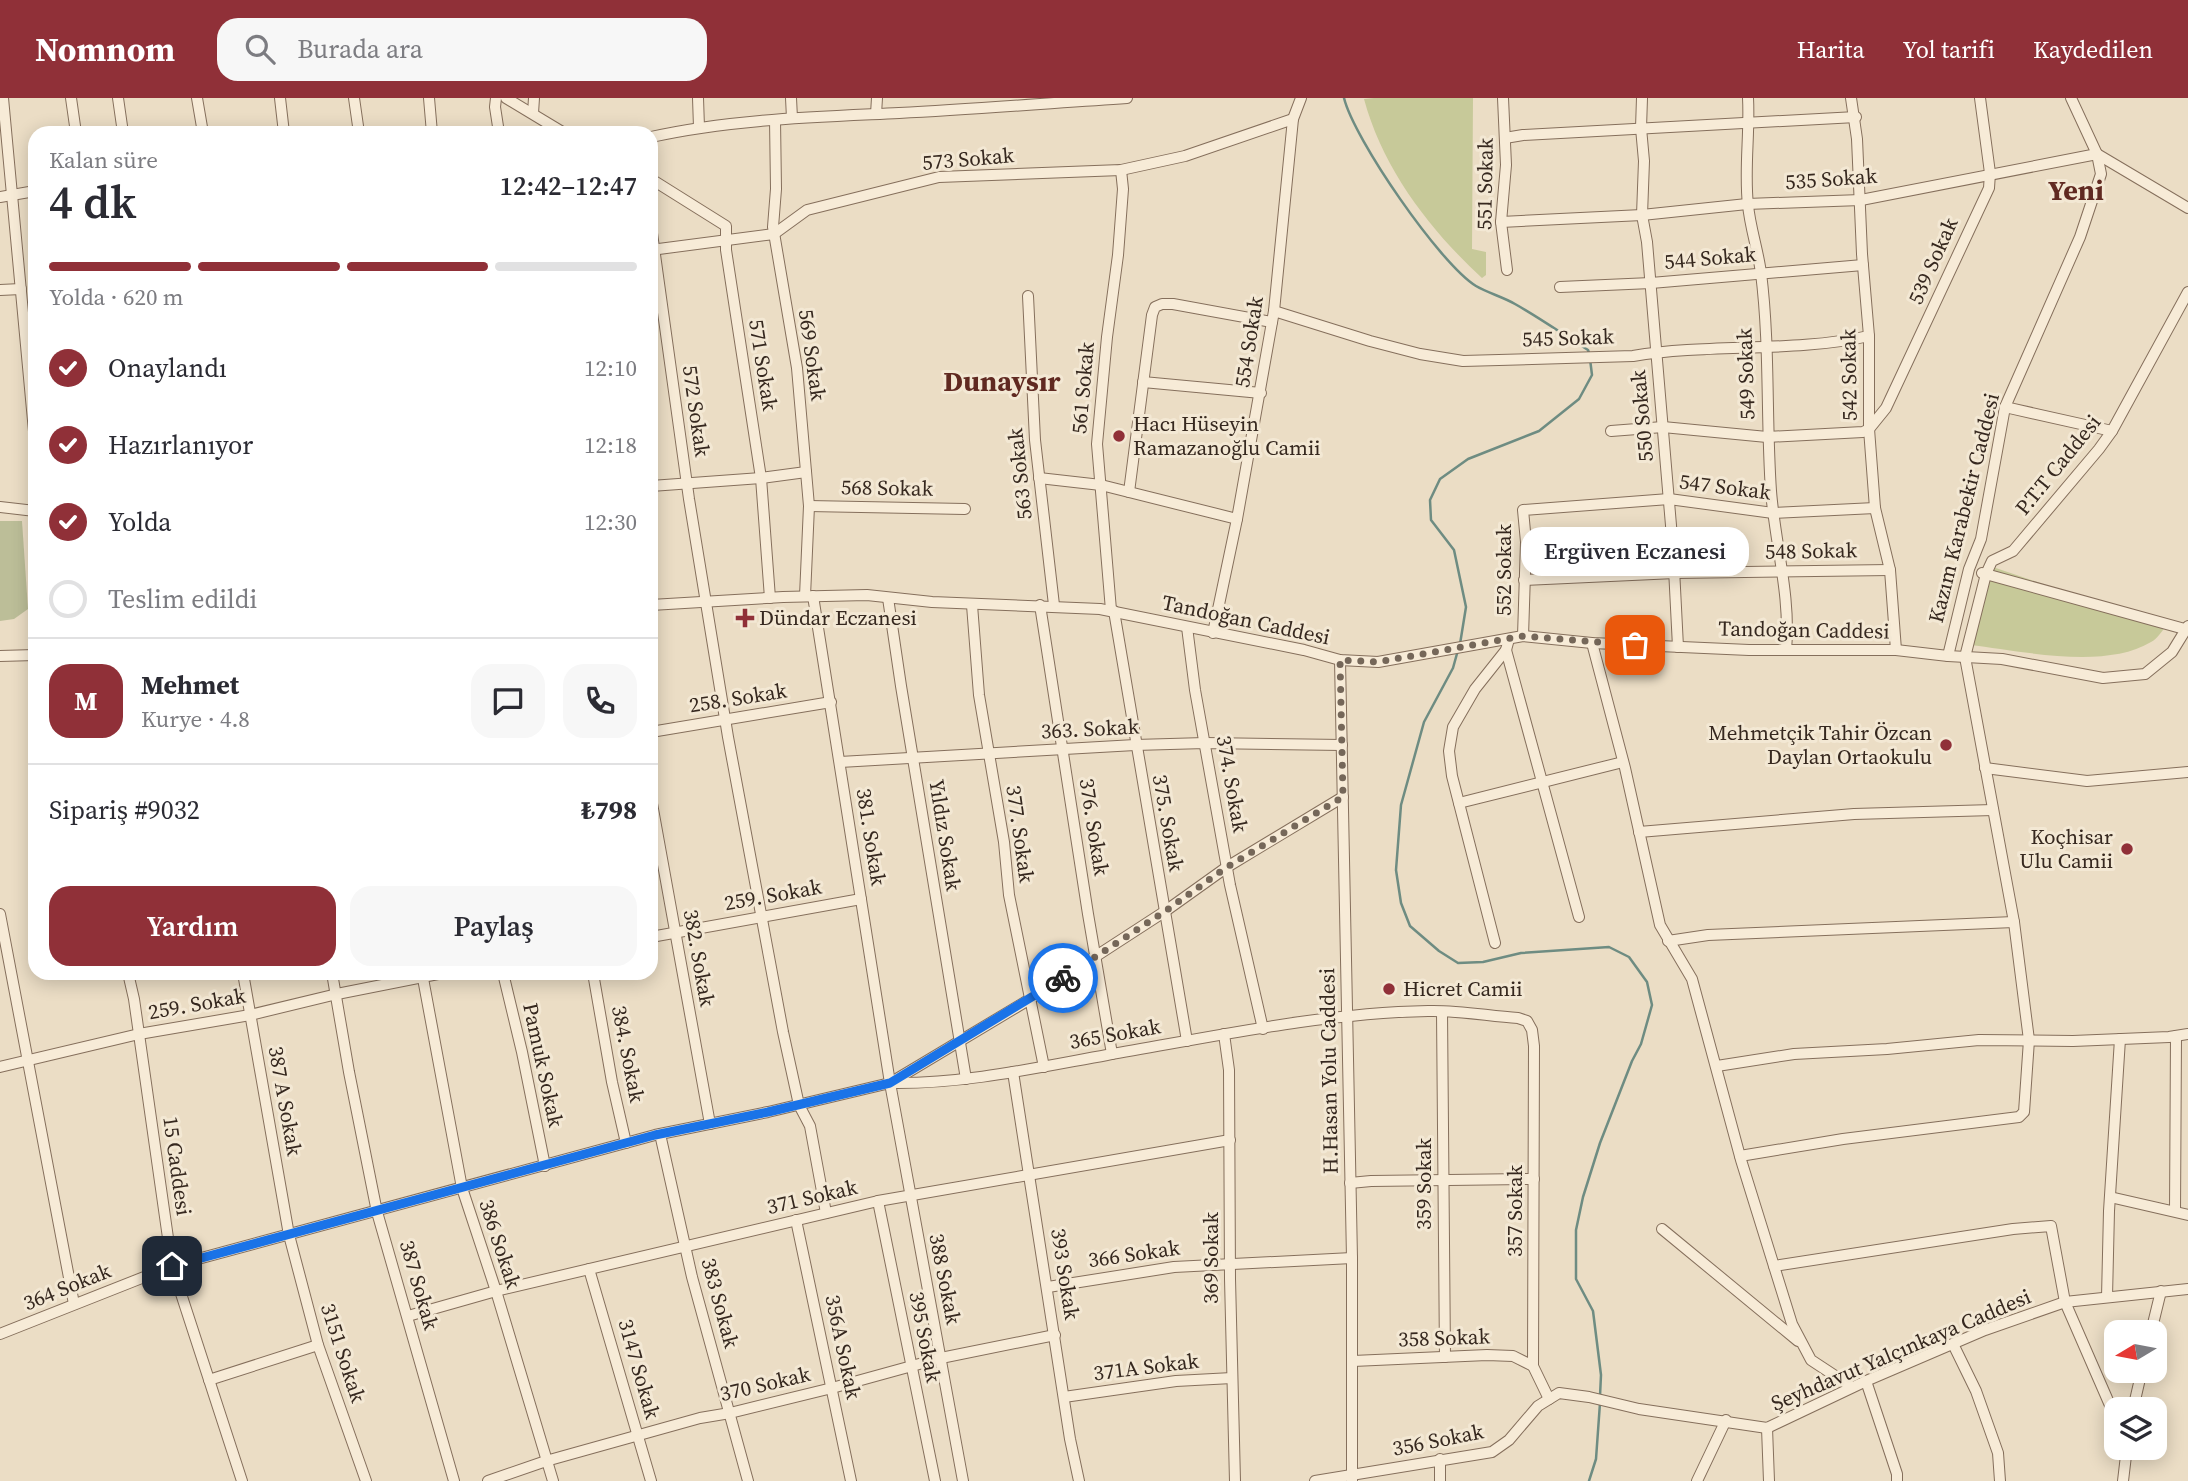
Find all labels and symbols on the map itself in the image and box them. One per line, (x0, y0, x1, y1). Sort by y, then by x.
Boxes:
street label: 551 Sokak (1469, 137, 1500, 230)
street label: 573 Sokak (921, 140, 1016, 177)
street label: 535 Sokak (1784, 161, 1878, 196)
district label: Yeni (2048, 171, 2104, 209)
street label: 539 Sokak (1901, 212, 1965, 309)
street label: 544 Sokak (1663, 239, 1758, 276)
street label: 554 Sokak (1227, 294, 1270, 390)
street label: 569 Sokak (792, 307, 833, 403)
street label: 571 Sokak (742, 317, 785, 413)
street label: 545 Sokak (1521, 321, 1615, 354)
street label: 549 Sokak (1729, 327, 1762, 421)
street label: 542 Sokak (1833, 328, 1864, 421)
street label: 561 Sokak (1064, 340, 1101, 435)
district label: Dunaysır (943, 362, 1061, 400)
street label: 572 Sokak (676, 363, 717, 459)
street label: 550 Sokak (1623, 368, 1660, 463)
street label: Kazım Karabekir Caddesi (1921, 390, 2006, 626)
street label: P.T.T Caddesi (2008, 408, 2107, 521)
place label: Hacı Hüseyin Ramazanoğlu Camii (1133, 409, 1320, 462)
street label: 563 Sokak (1000, 426, 1039, 521)
marker: Hacı Hüseyin Ramazanoğlu Camii (1111, 428, 1127, 444)
street label: 547 Sokak (1678, 466, 1773, 507)
street label: 568 Sokak (841, 472, 934, 503)
street label: 552 Sokak (1489, 523, 1518, 616)
callout: Ergüven Eczanesi (1521, 526, 1749, 575)
street label: 548 Sokak (1765, 535, 1858, 566)
street label: Tandoğan Caddesi (1159, 588, 1333, 651)
place label: Dündar Eczanesi (759, 603, 917, 632)
marker: Dündar Eczanesi (737, 610, 753, 626)
street label: Tandoğan Caddesi (1718, 614, 1890, 645)
pin (1605, 615, 1665, 675)
street label: 258. Sokak (687, 675, 789, 720)
street label: 363. Sokak (1040, 711, 1140, 746)
place label: Mehmetçik Tahir Özcan Daylan Ortaokulu (1708, 718, 1932, 771)
street label: 374. Sokak (1210, 733, 1255, 835)
marker: Mehmetçik Tahir Özcan Daylan Ortaokulu (1938, 737, 1954, 753)
street label: 375. Sokak (1146, 772, 1191, 874)
street label: 376. Sokak (1072, 776, 1117, 878)
street label: Yıldız Sokak (922, 777, 969, 893)
street label: 377. Sokak (999, 783, 1042, 885)
street label: 381. Sokak (849, 786, 894, 888)
place label: Koçhisar Ulu Camii (2019, 822, 2113, 875)
marker: Koçhisar Ulu Camii (2119, 841, 2135, 857)
street label: 259. Sokak (722, 872, 824, 917)
street label: 382. Sokak (677, 907, 722, 1009)
courier (1028, 943, 1098, 1013)
street label: H.Hasan Yolu Caddesi (1312, 968, 1345, 1174)
place label: Hicret Camii (1403, 974, 1522, 1003)
street label: 259. Sokak (146, 981, 248, 1026)
marker: Hicret Camii (1381, 981, 1397, 997)
street label: Pamuk Sokak (516, 1000, 571, 1130)
street label: 384. Sokak (605, 1003, 652, 1105)
street label: 365 Sokak (1067, 1011, 1163, 1056)
street label: 387 A Sokak (262, 1044, 309, 1159)
street label: 15 Caddesi (156, 1115, 199, 1217)
street label: 359 Sokak (1409, 1137, 1438, 1230)
street label: 357 Sokak (1500, 1164, 1529, 1257)
street label: 371 Sokak (764, 1172, 861, 1221)
street label: 386 Sokak (472, 1196, 529, 1293)
street label: 369 Sokak (1196, 1211, 1225, 1304)
street label: 393 Sokak (1044, 1226, 1087, 1322)
street label: 388 Sokak (922, 1231, 969, 1327)
street label: 366 Sokak (1086, 1233, 1182, 1274)
pin (142, 1236, 202, 1296)
street label: 387 Sokak (393, 1237, 446, 1334)
street label: 383 Sokak (695, 1255, 747, 1352)
street label: 364 Sokak (19, 1256, 115, 1317)
street label: Şeyhdavut Yalçınkaya Caddesi (1766, 1282, 2035, 1418)
street label: 395 Sokak (902, 1289, 949, 1385)
street label: 356A Sokak (818, 1292, 869, 1402)
street label: 3151 Sokak (314, 1300, 373, 1407)
street label: 3147 Sokak (611, 1316, 668, 1423)
north arrow (2104, 1320, 2166, 1382)
street label: 358 Sokak (1397, 1321, 1491, 1354)
street label: 371A Sokak (1092, 1346, 1201, 1387)
street label: 370 Sokak (717, 1359, 814, 1408)
street label: 356 Sokak (1390, 1416, 1486, 1463)

